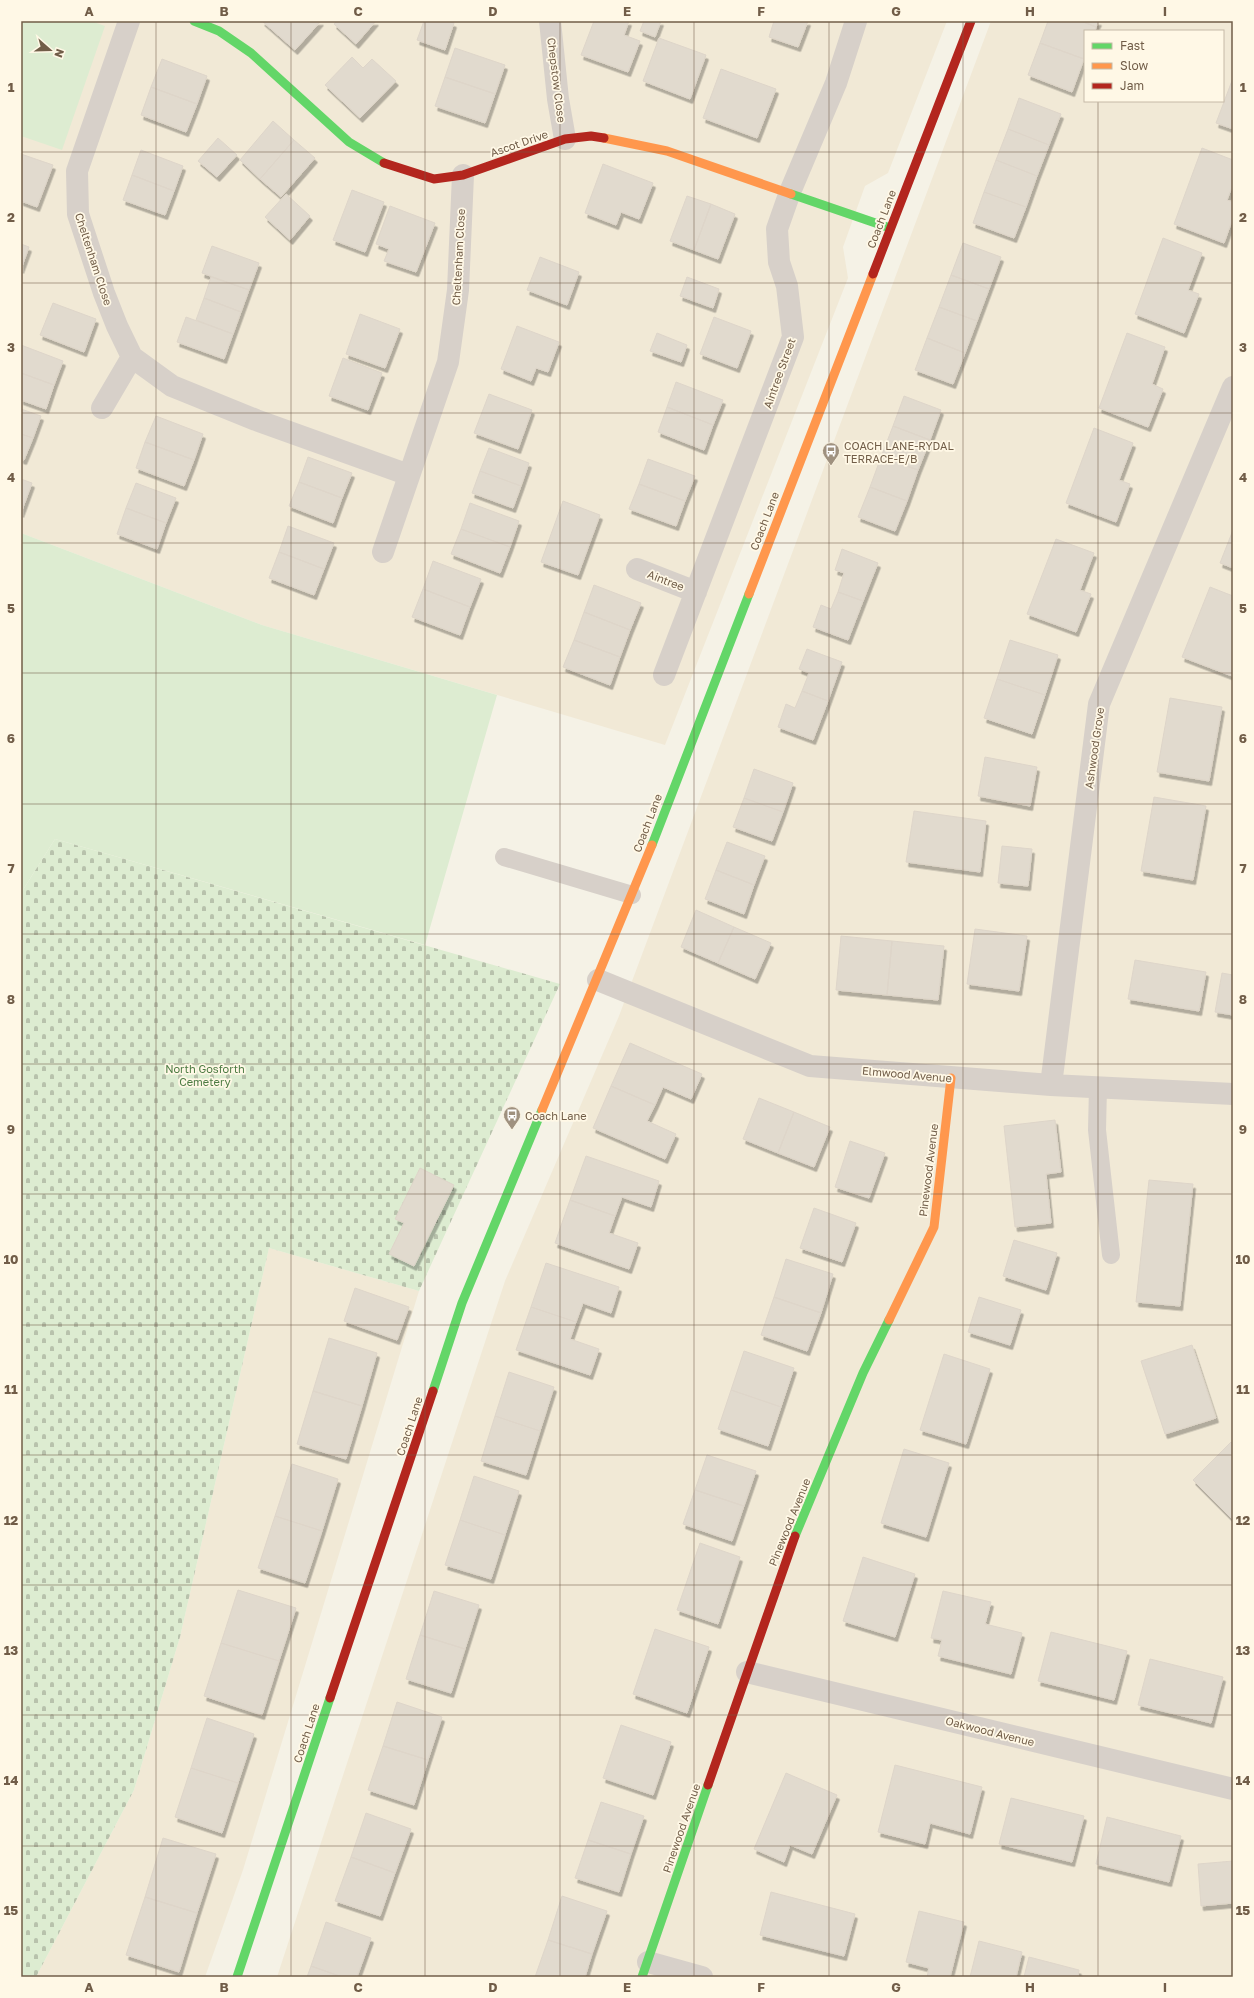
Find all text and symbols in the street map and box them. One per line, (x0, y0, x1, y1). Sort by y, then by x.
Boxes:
text: A (84, 3, 94, 19)
text: B (219, 3, 229, 19)
text: C (353, 3, 363, 19)
text: D (488, 3, 498, 19)
text: E (623, 3, 631, 19)
text: F (757, 3, 765, 19)
text: G (891, 3, 901, 19)
text: H (1025, 3, 1035, 19)
text: I (1163, 3, 1167, 19)
north arrow (30, 30, 70, 70)
legend (1084, 30, 1224, 102)
street label: Chepstow Close (545, 37, 569, 123)
text: Fast (1120, 38, 1145, 53)
text: N (52, 47, 67, 60)
text: Slow (1120, 58, 1148, 73)
text: Jam (1120, 78, 1144, 93)
text: 1 (8, 79, 15, 95)
text: 1 (1240, 79, 1247, 95)
street label: Ascot Drive (488, 127, 550, 159)
street label: Coach Lane (864, 188, 898, 250)
street label: Cheltenham Close (449, 208, 467, 306)
text: 2 (7, 209, 15, 225)
text: 2 (1239, 209, 1247, 225)
street label: Cheltenham Close (73, 211, 115, 307)
street label: Aintree Street (760, 336, 798, 410)
text: 3 (7, 339, 15, 355)
text: 3 (1239, 339, 1247, 355)
place label: COACH LANE-RYDAL TERRACE-E/B (844, 439, 954, 465)
bus stop icon: COACH LANE-RYDAL TERRACE-E/B (821, 441, 841, 466)
text: 4 (7, 469, 15, 485)
text: 4 (1239, 469, 1247, 485)
street label: Coach Lane (747, 490, 781, 552)
street label: Aintree (646, 567, 686, 593)
text: 5 (7, 600, 15, 616)
text: 5 (1239, 600, 1247, 616)
street label: Ashwood Grove (1082, 707, 1106, 789)
text: 6 (7, 730, 15, 746)
text: 6 (1239, 730, 1247, 746)
street label: Coach Lane (630, 792, 664, 854)
text: 7 (7, 860, 15, 876)
text: 7 (1239, 860, 1247, 876)
text: 8 (7, 991, 15, 1007)
text: 8 (1239, 991, 1247, 1007)
park label: North Gosforth Cemetery (165, 1062, 245, 1088)
street label: Elmwood Avenue (862, 1064, 952, 1084)
bus stop icon: Coach Lane (502, 1105, 522, 1130)
place label: Coach Lane (525, 1109, 587, 1122)
text: 9 (7, 1121, 15, 1137)
text: 9 (1239, 1121, 1247, 1137)
street label: Pinewood Avenue (916, 1123, 940, 1217)
text: 10 (3, 1251, 19, 1267)
text: 10 (1235, 1251, 1251, 1267)
text: 11 (4, 1381, 18, 1397)
text: 11 (1236, 1381, 1250, 1397)
street label: Coach Lane (393, 1395, 425, 1457)
street label: Pinewood Avenue (765, 1476, 813, 1568)
text: 12 (4, 1512, 18, 1528)
text: 12 (1236, 1512, 1250, 1528)
text: 13 (4, 1642, 18, 1658)
text: 13 (1236, 1642, 1250, 1658)
street label: Coach Lane (290, 1702, 322, 1764)
street label: Oakwood Avenue (944, 1714, 1036, 1748)
text: 14 (4, 1772, 18, 1788)
text: 14 (1236, 1772, 1250, 1788)
street label: Pinewood Avenue (660, 1782, 702, 1874)
text: 15 (4, 1902, 18, 1918)
text: 15 (1236, 1902, 1250, 1918)
text: A (84, 1979, 94, 1995)
text: B (219, 1979, 229, 1995)
text: C (353, 1979, 363, 1995)
text: D (488, 1979, 498, 1995)
text: E (623, 1979, 631, 1995)
text: F (757, 1979, 765, 1995)
text: G (891, 1979, 901, 1995)
text: H (1025, 1979, 1035, 1995)
text: I (1163, 1979, 1167, 1995)

